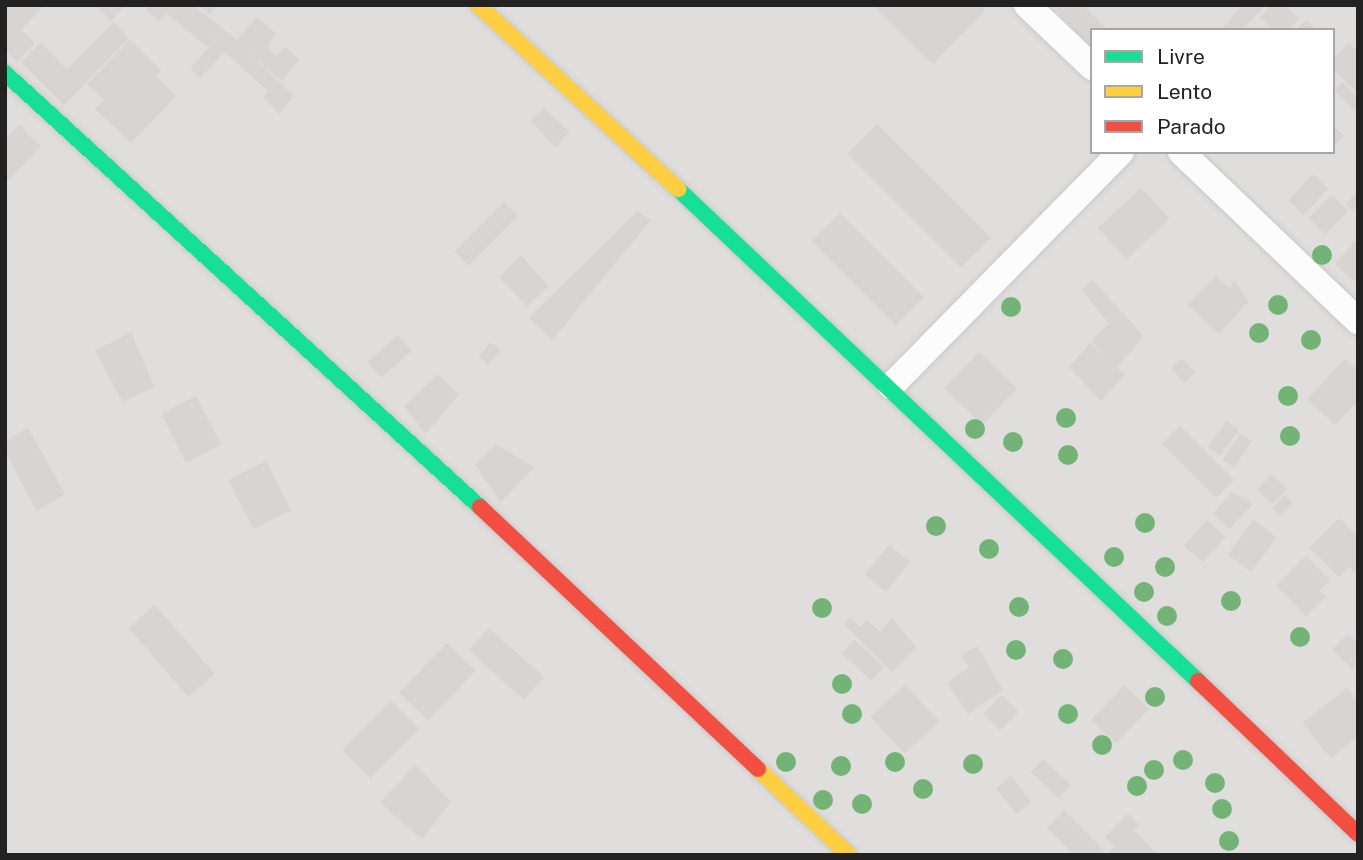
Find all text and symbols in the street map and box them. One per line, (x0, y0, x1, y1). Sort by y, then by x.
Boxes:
legend (1090, 28, 1335, 154)
text: Livre (1157, 44, 1205, 69)
text: Lento (1157, 79, 1212, 104)
text: Parado (1157, 114, 1226, 139)

